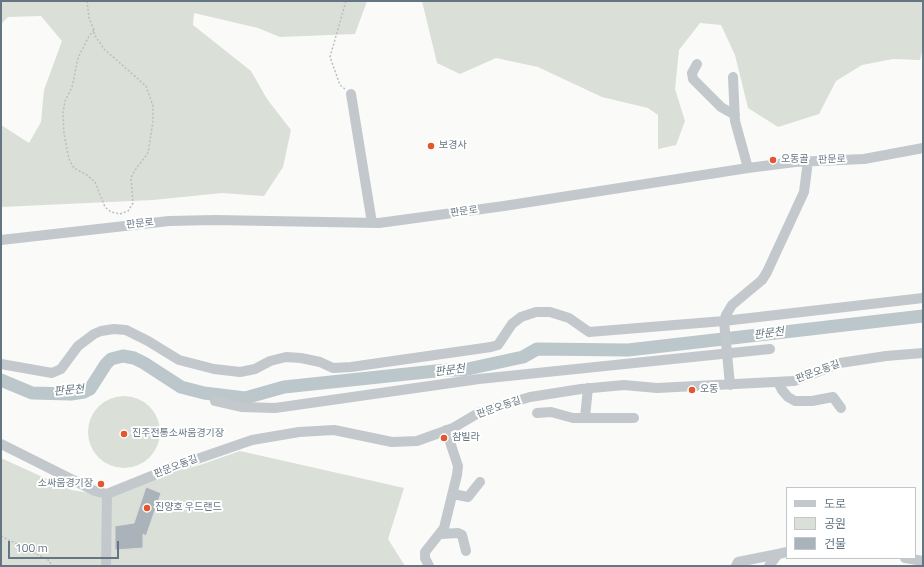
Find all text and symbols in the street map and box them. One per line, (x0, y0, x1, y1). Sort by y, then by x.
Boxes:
place label: 보경사 (439, 140, 467, 152)
marker: 보경사 (426, 141, 436, 151)
place label: 오동골 (781, 154, 809, 166)
street label: 판문로 (818, 154, 846, 166)
marker: 오동골 (768, 155, 778, 165)
street label: 판문로 (449, 204, 479, 220)
street label: 판문로 (126, 217, 154, 231)
water label: 판문천 (753, 326, 785, 342)
street label: 판문오동길 (794, 358, 842, 386)
water label: 판문천 (434, 363, 466, 379)
water label: 판문천 (53, 383, 85, 399)
place label: 오동 (700, 384, 718, 396)
marker: 오동 (687, 385, 697, 395)
street label: 판문오동길 (475, 395, 523, 421)
place label: 진주전통소싸움경기장 (132, 428, 224, 440)
marker: 진주전통소싸움경기장 (119, 429, 129, 439)
place label: 참빌라 (452, 432, 480, 444)
marker: 참빌라 (439, 433, 449, 443)
street label: 판문오동길 (152, 453, 200, 481)
place label: 소싸움경기장 (38, 478, 93, 490)
marker: 소싸움경기장 (96, 479, 106, 489)
legend (786, 487, 916, 559)
text: 도로 (824, 494, 846, 513)
place label: 진양호 우드랜드 (155, 502, 222, 514)
marker: 진양호 우드랜드 (142, 503, 152, 513)
text: 공원 (824, 514, 846, 533)
scale bar (10, 533, 121, 559)
text: 건물 (824, 534, 846, 553)
text: 100 m (15, 538, 48, 557)

